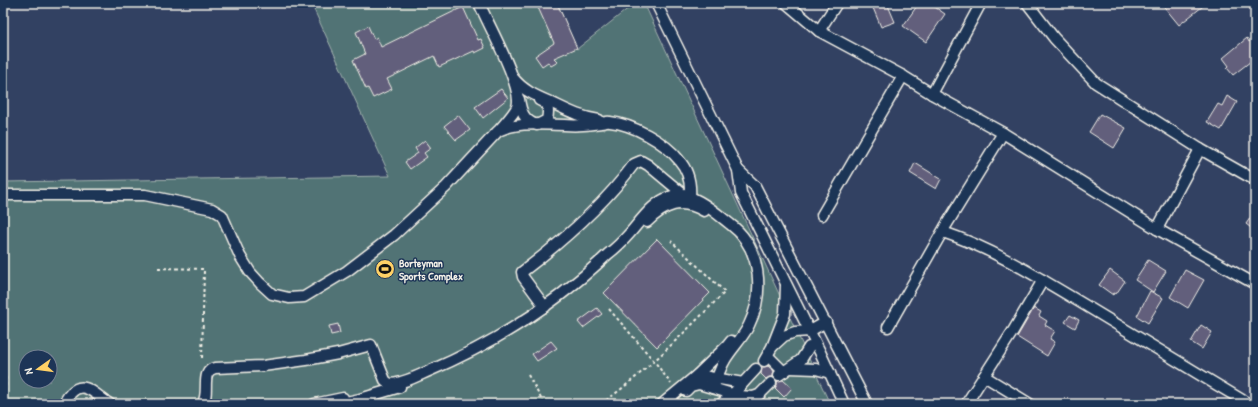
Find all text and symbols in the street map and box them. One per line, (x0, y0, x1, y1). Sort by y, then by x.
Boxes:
place label: Borteyman Sports Complex (399, 256, 463, 284)
sports icon: Borteyman Sports Complex (374, 258, 396, 280)
north arrow (18, 349, 58, 389)
text: N (21, 367, 36, 376)

